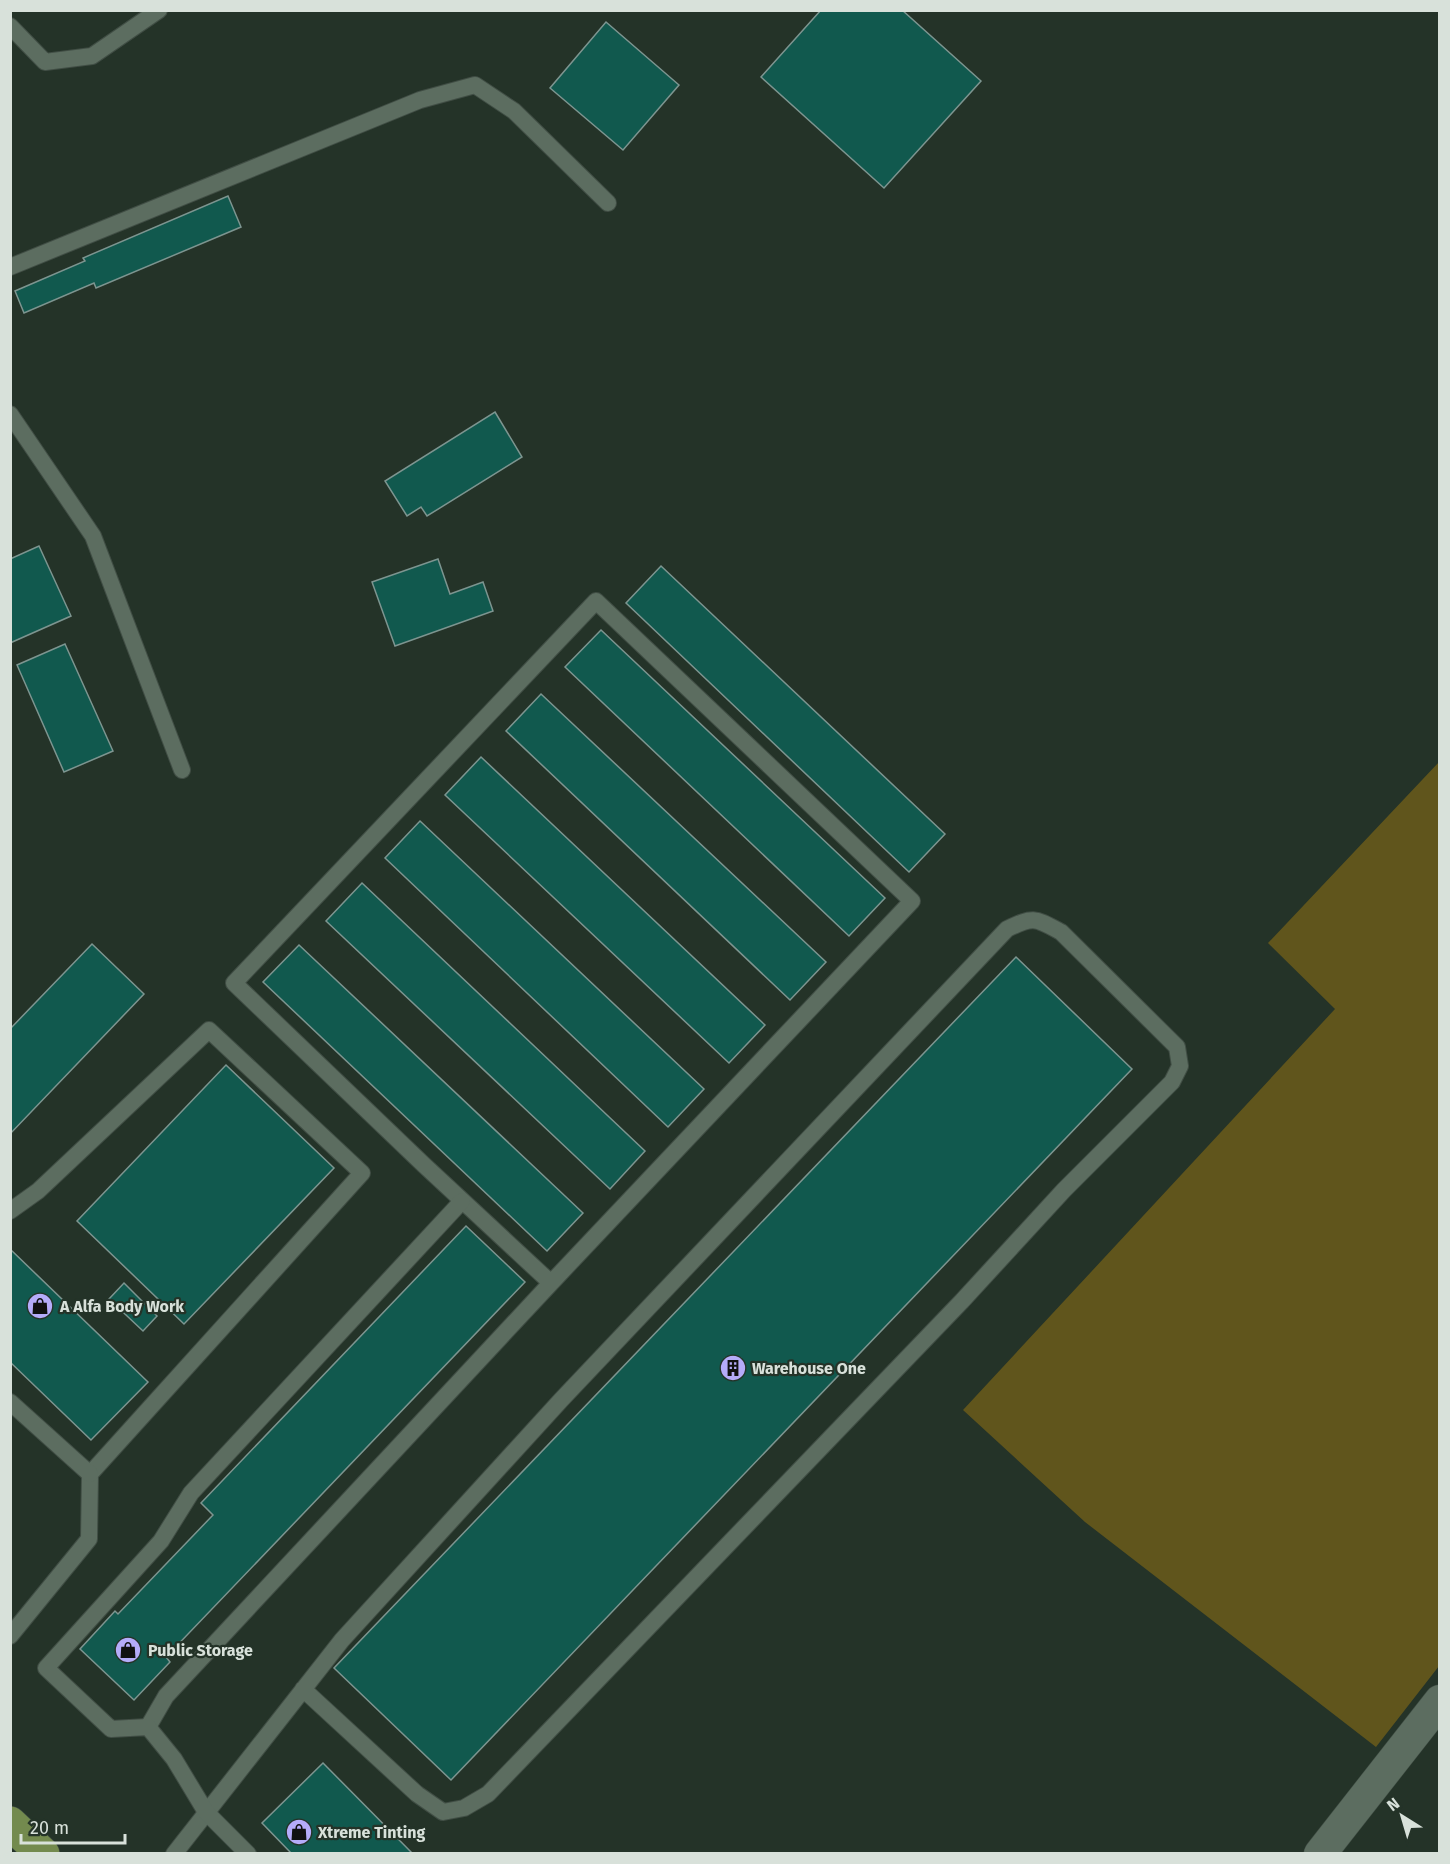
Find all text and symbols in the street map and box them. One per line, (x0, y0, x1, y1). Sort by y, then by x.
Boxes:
shop icon: A Alfa Body Work (25, 1291, 55, 1321)
place label: A Alfa Body Work (59, 1297, 184, 1316)
building icon: Warehouse One (718, 1353, 748, 1383)
place label: Warehouse One (752, 1359, 866, 1378)
shop icon: Public Storage (113, 1635, 143, 1665)
place label: Public Storage (148, 1641, 253, 1660)
north arrow (1372, 1786, 1432, 1846)
text: N (1383, 1794, 1403, 1815)
scale bar (21, 1807, 124, 1845)
text: 20 m (30, 1817, 69, 1839)
shop icon: Xtreme Tinting (284, 1817, 314, 1847)
place label: Xtreme Tinting (317, 1823, 425, 1842)

